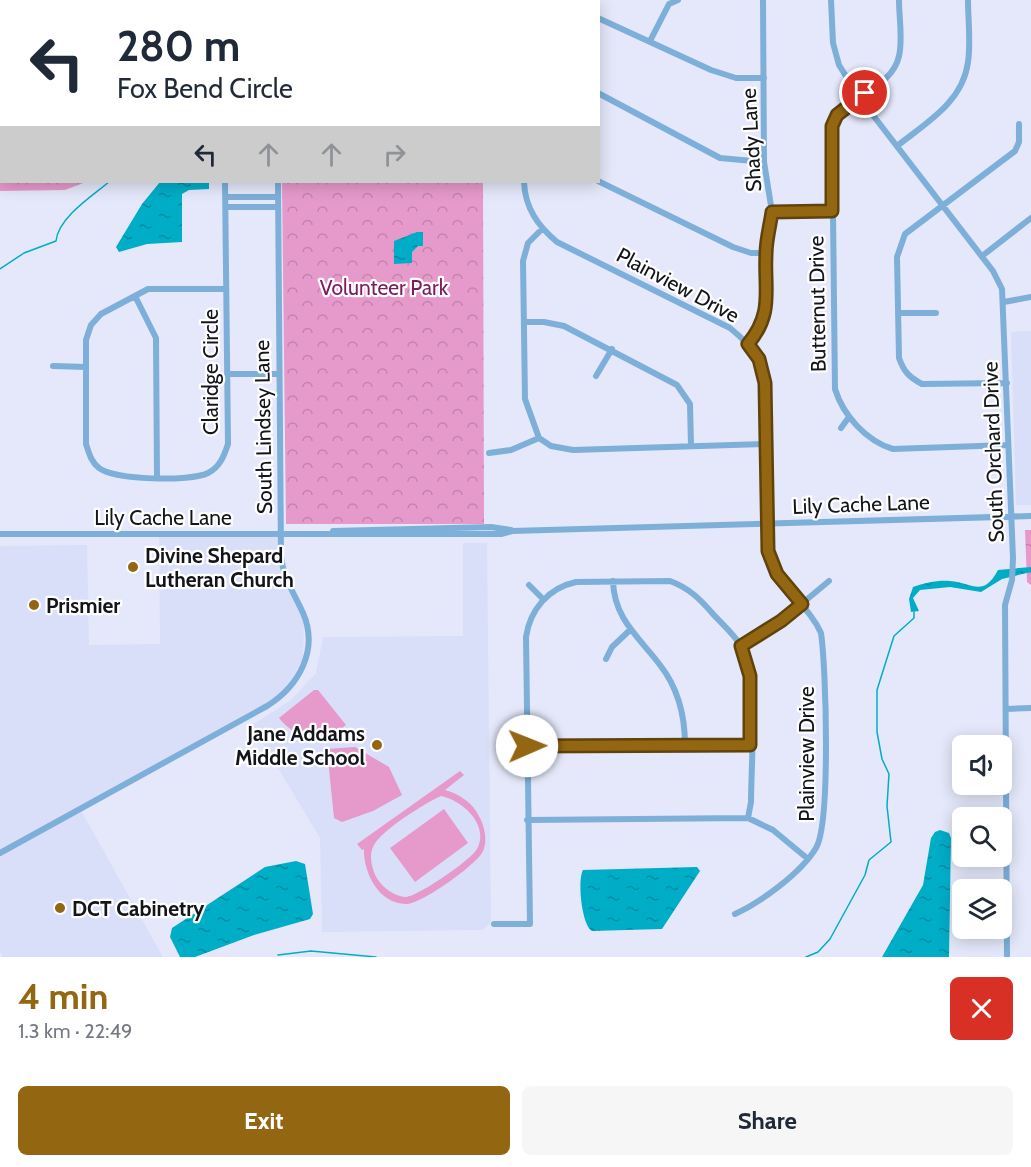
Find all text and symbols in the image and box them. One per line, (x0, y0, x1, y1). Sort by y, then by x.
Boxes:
text: 280 m (117, 20, 240, 72)
icon: left (18, 24, 96, 102)
pin (839, 67, 890, 118)
text: Fox Bend Circle (117, 72, 293, 105)
icon: arrive (848, 76, 881, 109)
street label: Shady Lane (736, 87, 766, 192)
icon: left (189, 138, 222, 171)
icon: ahead (252, 138, 285, 171)
icon: ahead (315, 138, 348, 171)
icon: right (378, 138, 411, 171)
street label: Butternut Drive (803, 235, 831, 372)
street label: Plainview Drive (612, 242, 744, 328)
park label: Volunteer Park (320, 275, 449, 300)
street label: Claridge Circle (198, 309, 223, 435)
street label: South Lindsey Lane (249, 339, 277, 514)
street label: South Orchard Drive (977, 361, 1009, 543)
street label: Lily Cache Lane (792, 489, 930, 519)
street label: Lily Cache Lane (94, 505, 232, 530)
place label: Divine Shepard Lutheran Church (145, 543, 294, 592)
marker: Divine Shepard Lutheran Church (126, 560, 140, 574)
place label: Prismier (46, 593, 120, 618)
marker: Prismier (27, 598, 41, 612)
street label: Plainview Drive (794, 686, 819, 822)
position arrow (495, 714, 559, 778)
place label: Jane Addams Middle School (235, 721, 365, 770)
map controls (952, 735, 1012, 939)
button: sound (952, 735, 1012, 795)
marker: Jane Addams Middle School (370, 738, 384, 752)
button: search (952, 807, 1012, 867)
button: layers (952, 879, 1012, 939)
place label: DCT Cabinetry (72, 896, 205, 921)
marker: DCT Cabinetry (53, 901, 67, 915)
text: 4 min (18, 974, 108, 1018)
button: close (950, 977, 1013, 1040)
text: 1.3 km · 22:49 (18, 1019, 132, 1043)
button: Exit (18, 1086, 510, 1155)
button: Share (522, 1086, 1013, 1155)

